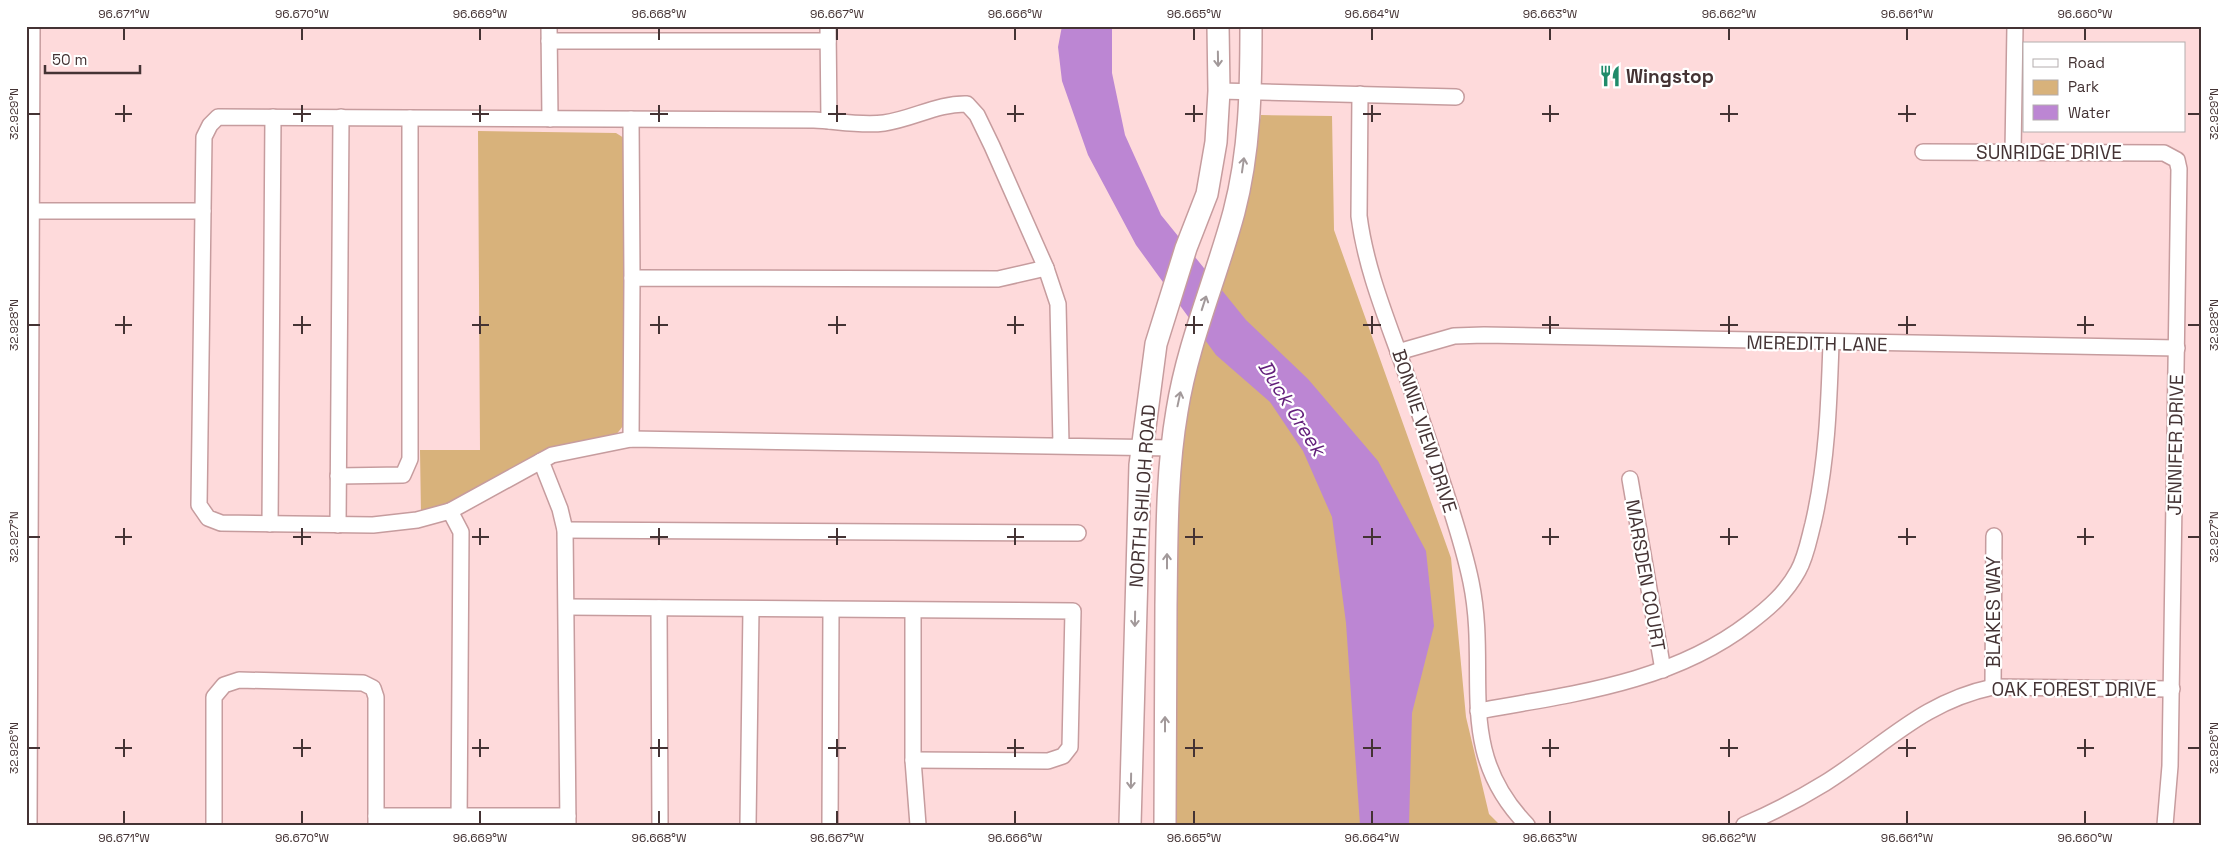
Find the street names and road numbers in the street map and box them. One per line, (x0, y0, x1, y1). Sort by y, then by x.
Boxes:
street label: SUNRIDGE DRIVE (1976, 140, 2122, 165)
street label: MEREDITH LANE (1746, 330, 1888, 357)
street label: BONNIE VIEW DRIVE (1386, 346, 1463, 516)
street label: JENNIFER DRIVE (2162, 374, 2189, 516)
street label: NORTH SHILOH ROAD (1124, 404, 1161, 588)
street label: MARSDEN COURT (1620, 497, 1671, 653)
street label: BLAKES WAY (1981, 556, 2006, 668)
street label: OAK FOREST DRIVE (1992, 677, 2156, 702)

